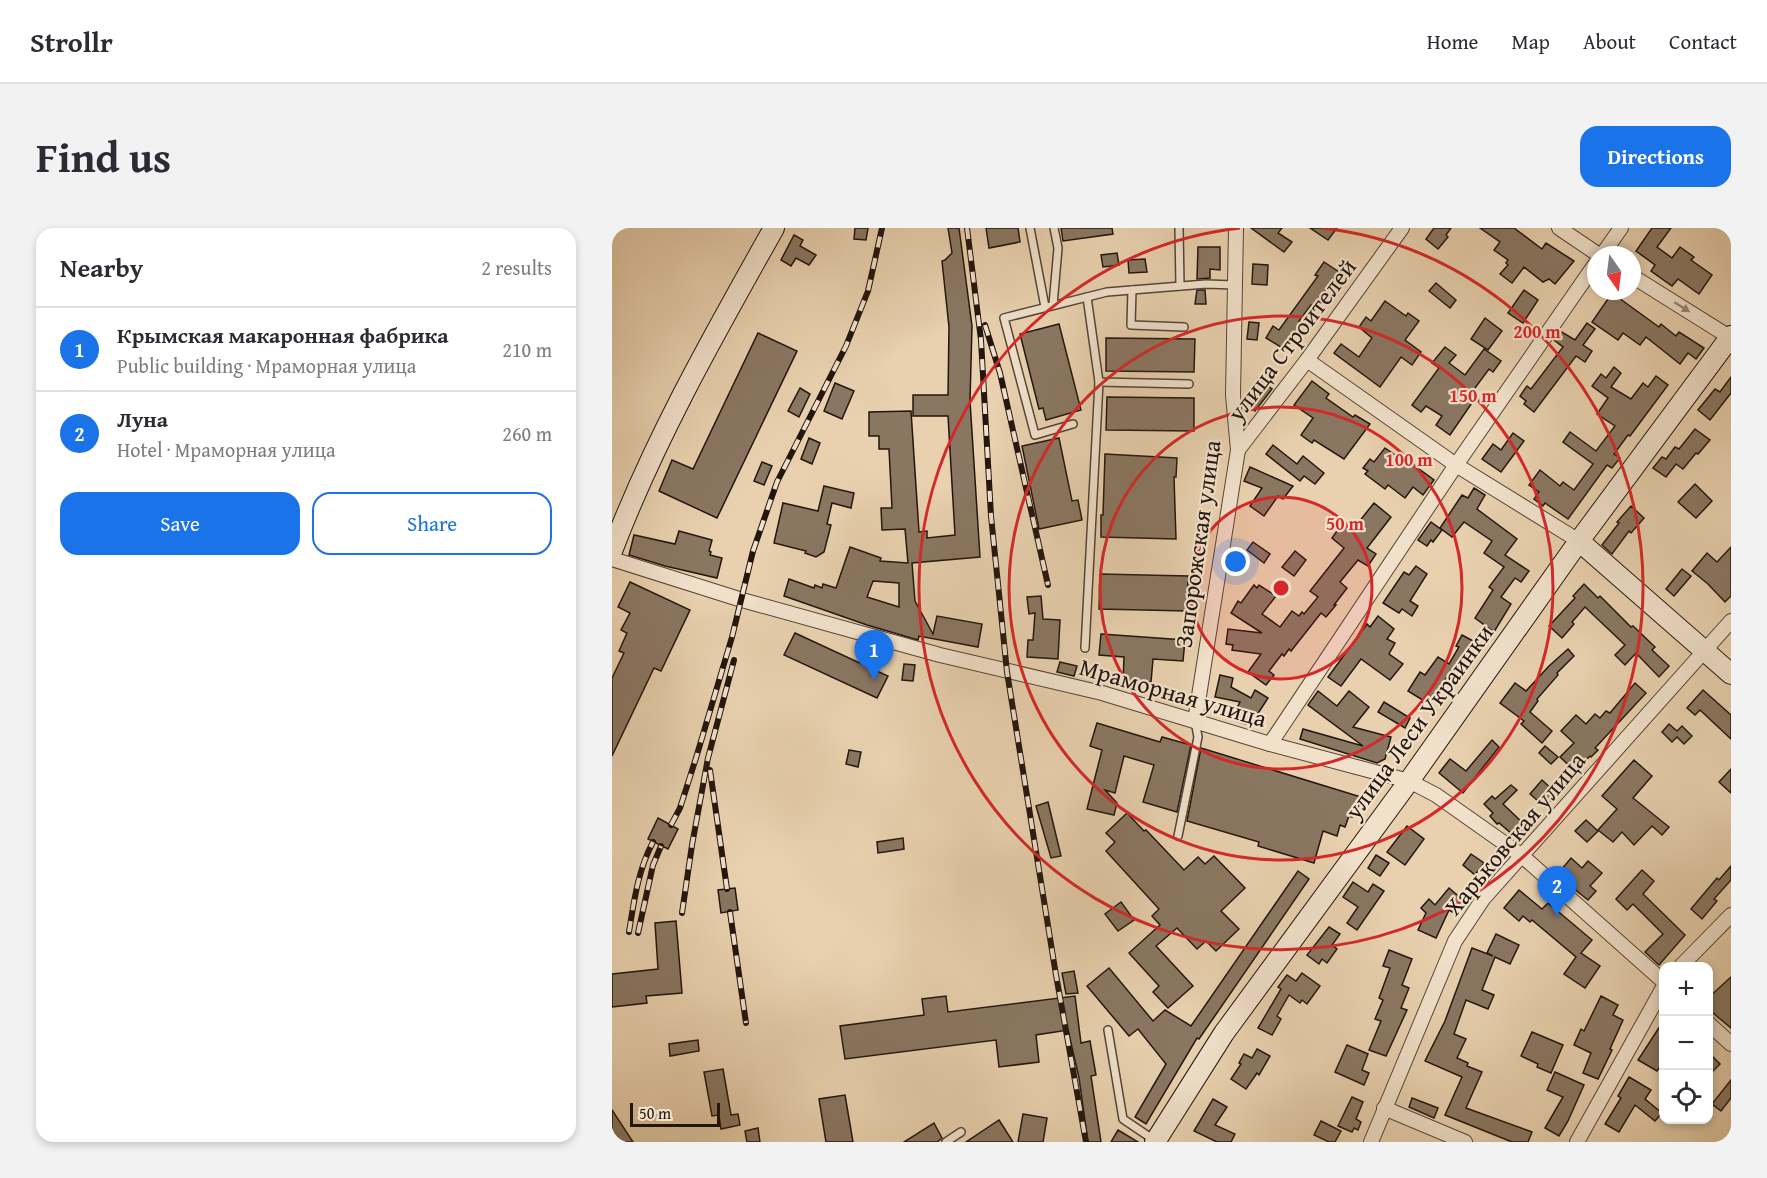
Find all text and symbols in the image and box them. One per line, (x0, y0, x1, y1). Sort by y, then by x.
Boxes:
text: Strollr (30, 21, 113, 62)
text: Home (1427, 26, 1478, 57)
text: Map (1511, 26, 1550, 57)
text: About (1583, 26, 1636, 57)
text: Contact (1669, 26, 1737, 57)
text: Find us (36, 126, 171, 187)
button: Directions (1580, 126, 1731, 187)
north arrow (1587, 246, 1641, 300)
text: Nearby (60, 248, 143, 287)
street label: улица Строителей (1218, 251, 1364, 429)
text: 2 results (481, 253, 552, 282)
one-way arrow (1673, 301, 1690, 312)
text: 200 m (1513, 318, 1561, 345)
text: Крымская макаронная фабрика (117, 319, 448, 351)
text: 1 (74, 335, 85, 364)
text: 210 m (502, 335, 552, 364)
text: Public building · Мраморная улица (117, 351, 416, 380)
text: 150 m (1449, 382, 1497, 409)
text: Луна (117, 403, 168, 435)
text: 2 (74, 419, 85, 448)
text: 260 m (502, 419, 552, 448)
text: Hotel · Мраморная улица (117, 435, 336, 464)
street label: Запорожская улица (1166, 437, 1229, 650)
text: 100 m (1385, 446, 1433, 473)
button: Save (60, 492, 300, 555)
button: Share (312, 492, 552, 555)
text: 50 m (1326, 510, 1365, 537)
your location (1221, 547, 1250, 576)
centre of rings (1271, 578, 1291, 598)
street label: улица Леси Украинки (1335, 617, 1501, 827)
pin: 1 (854, 630, 894, 680)
street label: Мраморная улица (1075, 649, 1271, 736)
street label: Харьковская улица (1436, 744, 1594, 923)
pin: 2 (1538, 866, 1576, 916)
map controls (1659, 962, 1713, 1124)
button: + (1659, 962, 1713, 1016)
button: − (1659, 1016, 1713, 1070)
button: locate (1659, 1070, 1713, 1124)
scale bar (630, 1100, 720, 1128)
text: 50 m (639, 1101, 671, 1125)

